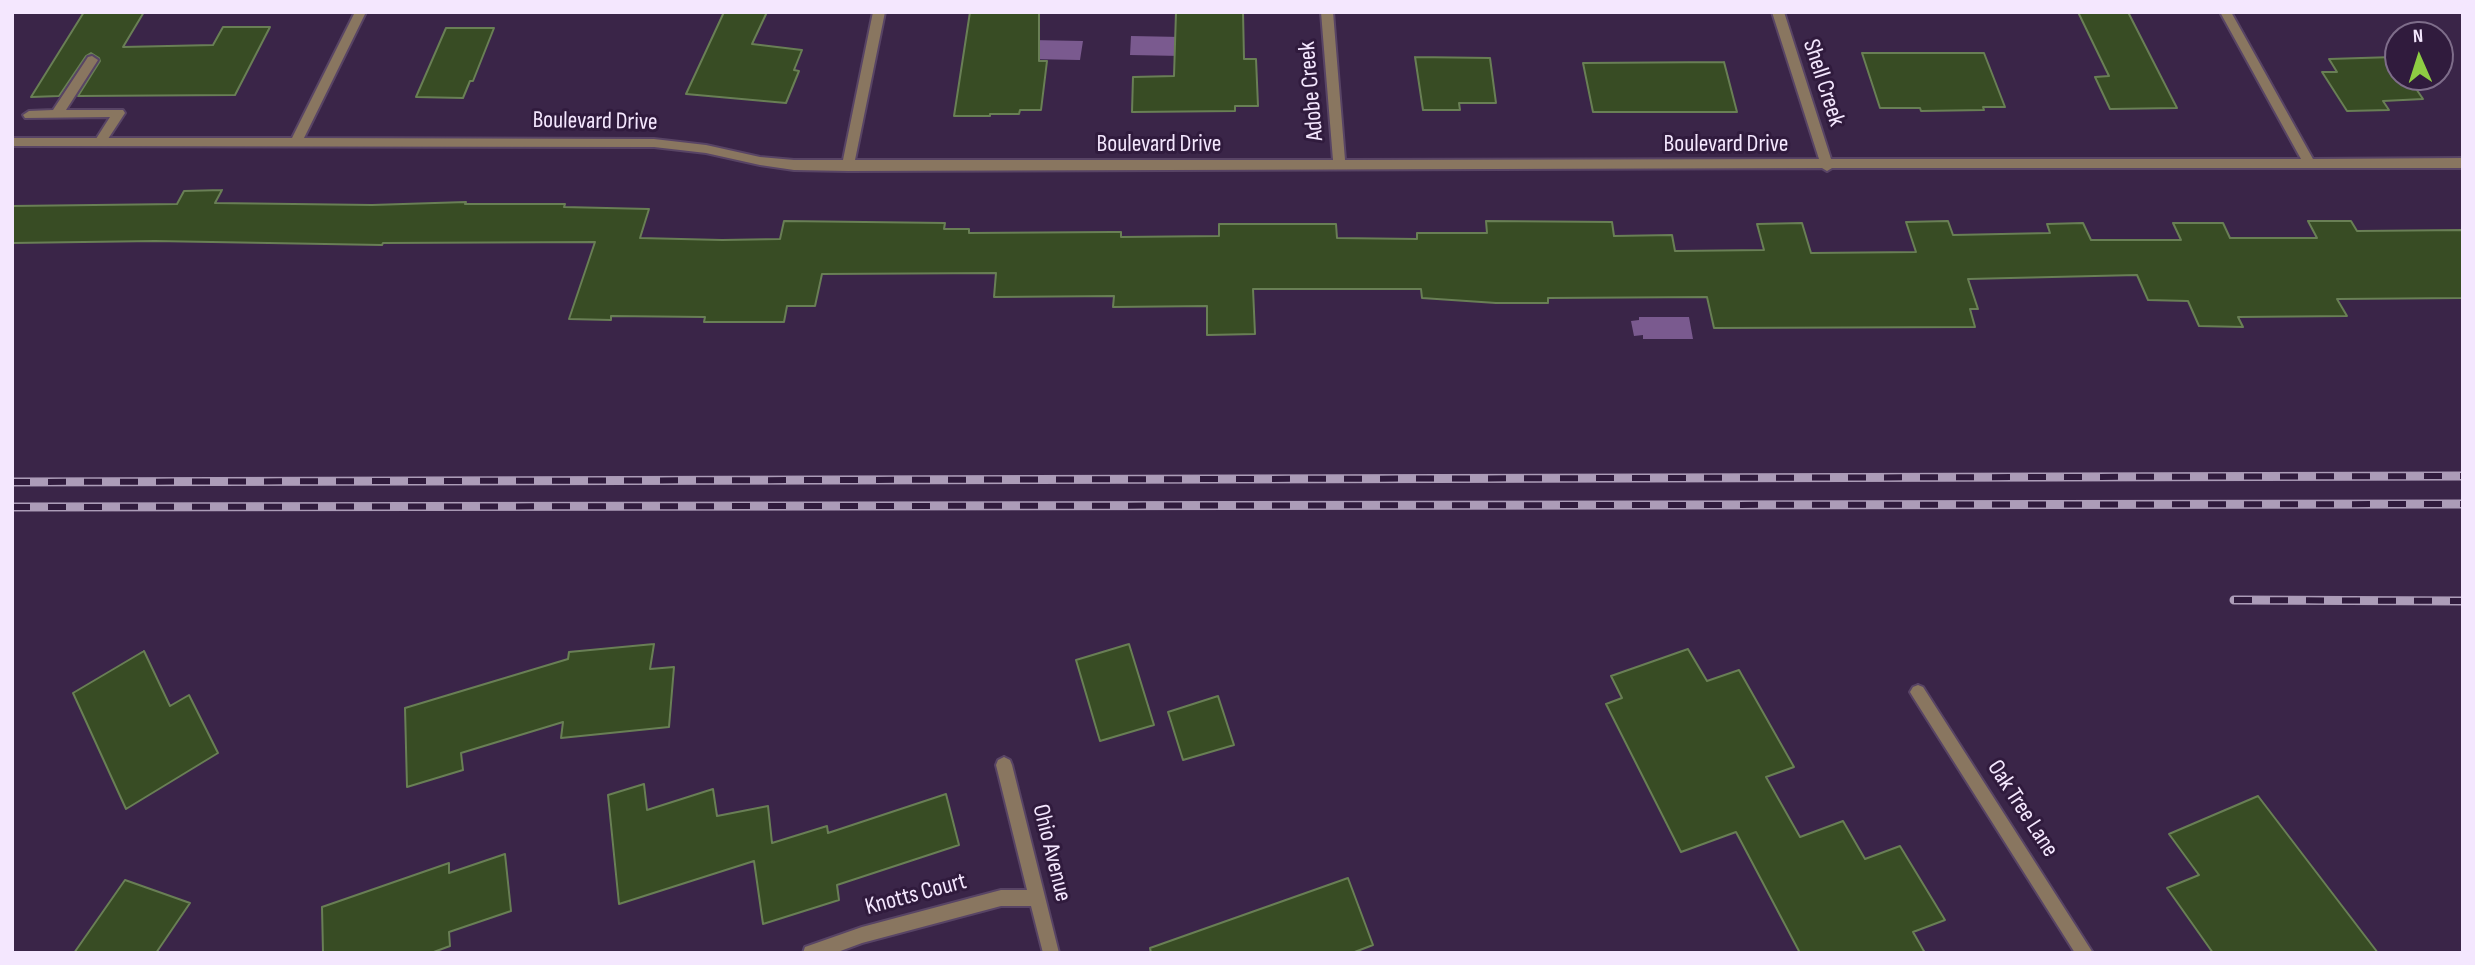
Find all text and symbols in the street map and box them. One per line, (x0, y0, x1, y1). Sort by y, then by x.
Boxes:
north arrow (2384, 21, 2454, 91)
text: N (2412, 25, 2424, 48)
street label: Shell Creek (1795, 36, 1851, 130)
street label: Adobe Creek (1293, 40, 1331, 142)
street label: Boulevard Drive (532, 107, 658, 137)
street label: Boulevard Drive (1096, 131, 1222, 159)
street label: Boulevard Drive (1663, 131, 1789, 159)
street label: Oak Tree Lane (1980, 755, 2064, 863)
street label: Ohio Avenue (1025, 801, 1077, 905)
street label: Knotts Court (862, 868, 970, 922)

